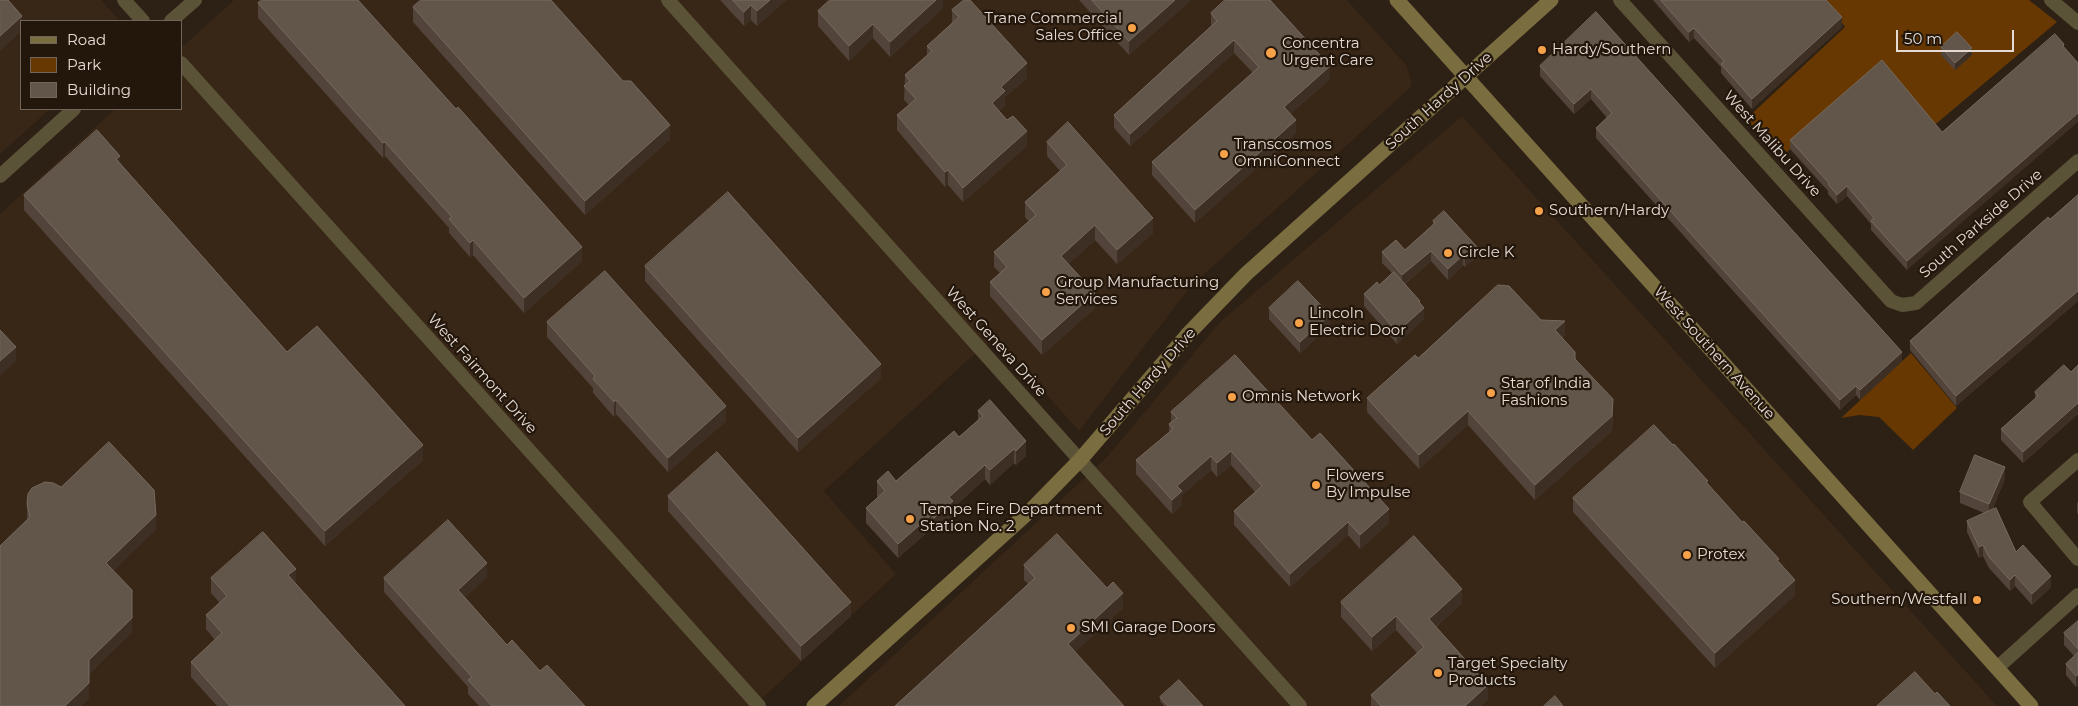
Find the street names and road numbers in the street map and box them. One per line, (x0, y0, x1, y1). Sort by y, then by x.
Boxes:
street label: South Hardy Drive (1382, 48, 1496, 154)
street label: West Malibu Drive (1719, 87, 1825, 201)
street label: South Parkside Drive (1916, 166, 2046, 282)
street label: West Geneva Drive (942, 283, 1050, 401)
street label: West Southern Avenue (1649, 283, 1779, 423)
street label: West Fairmont Drive (423, 310, 541, 438)
street label: South Hardy Drive (1096, 324, 1200, 440)

